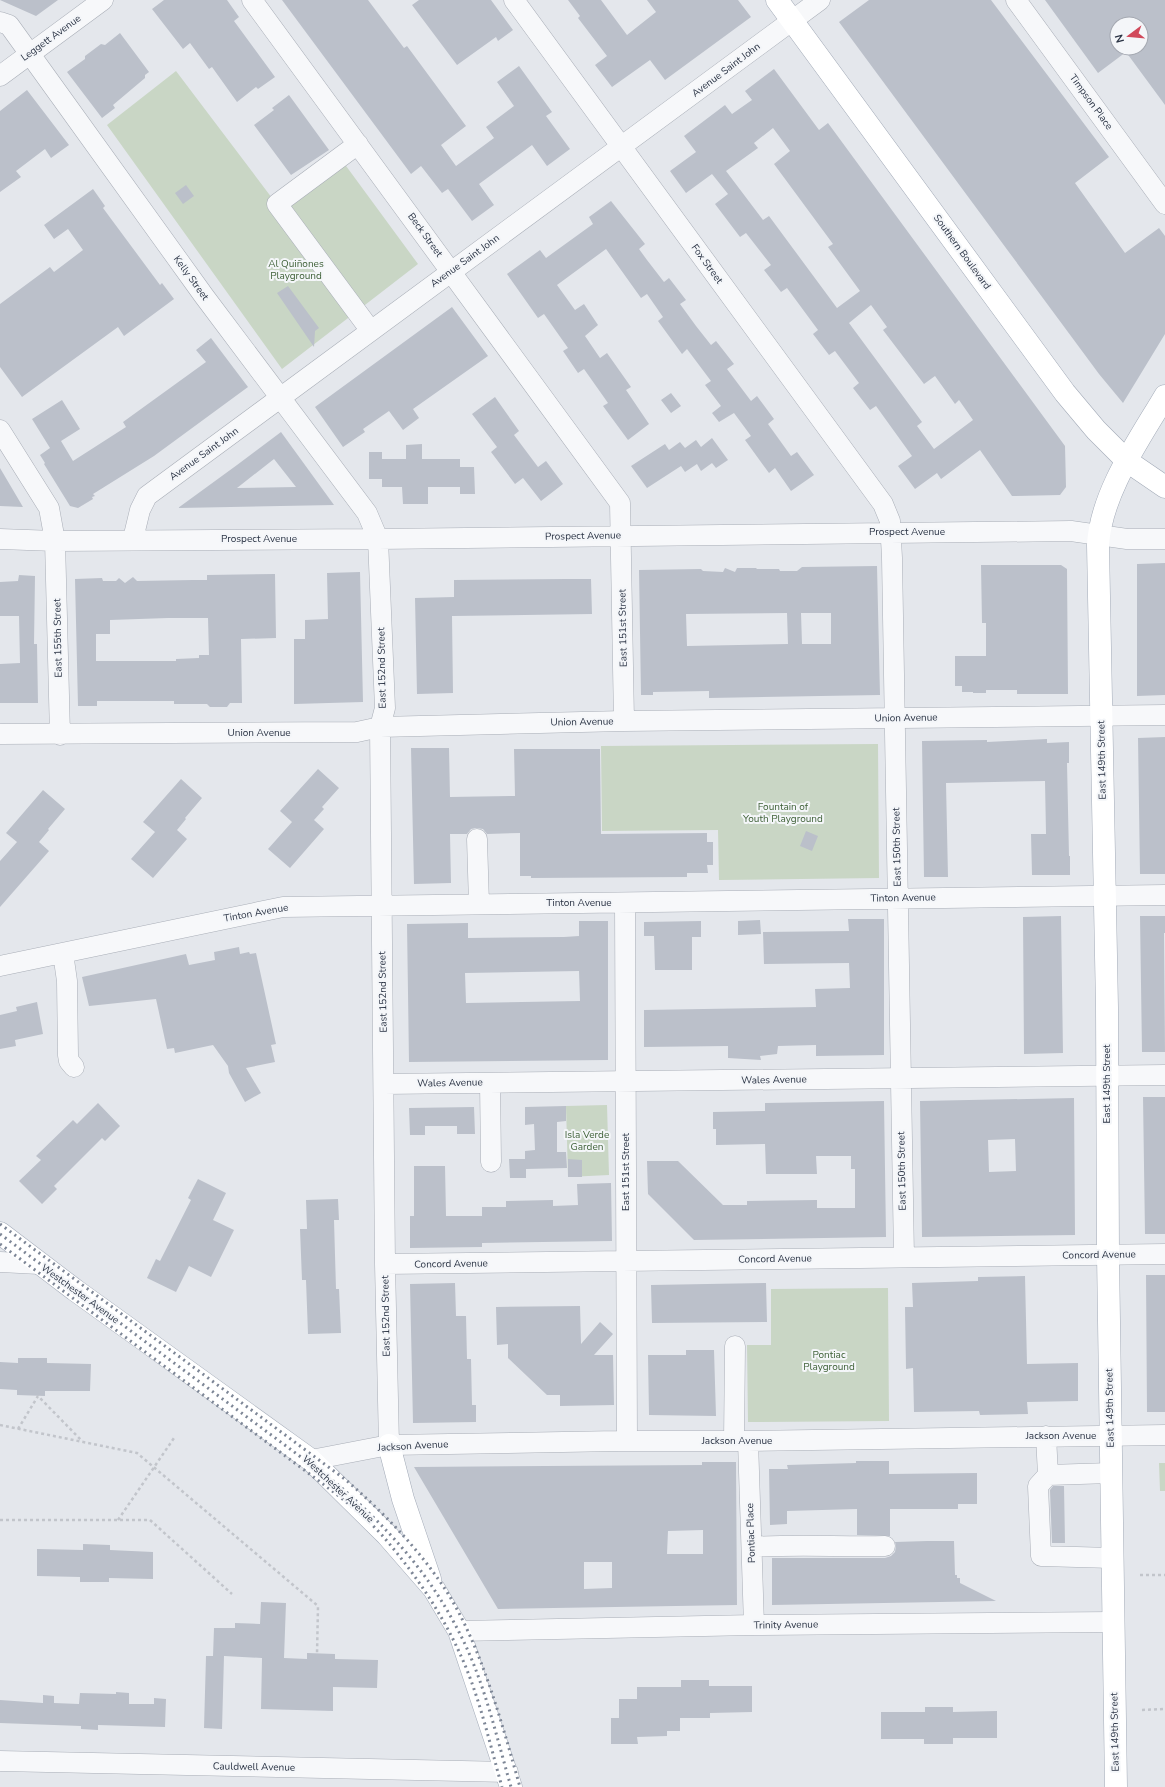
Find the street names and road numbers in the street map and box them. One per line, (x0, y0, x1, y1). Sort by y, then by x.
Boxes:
street label: Leggett Avenue (18, 11, 84, 65)
street label: Avenue Saint John (689, 40, 763, 100)
street label: Timpson Place (1066, 71, 1116, 133)
street label: Beck Street (404, 210, 446, 260)
street label: Southern Boulevard (930, 212, 994, 292)
street label: Avenue Saint John (428, 231, 502, 291)
street label: Fox Street (688, 241, 726, 287)
street label: Kelly Street (170, 253, 212, 304)
street label: Avenue Saint John (167, 424, 241, 484)
street label: Prospect Avenue (869, 525, 945, 539)
street label: Prospect Avenue (545, 528, 621, 544)
street label: Prospect Avenue (221, 532, 297, 546)
street label: East 151st Street (615, 588, 631, 667)
street label: East 155th Street (50, 598, 66, 678)
street label: East 152nd Street (374, 627, 390, 709)
street label: Union Avenue (874, 710, 938, 726)
street label: Union Avenue (550, 714, 614, 730)
street label: East 149th Street (1094, 720, 1110, 800)
street label: Union Avenue (227, 726, 291, 740)
street label: East 150th Street (889, 807, 905, 887)
street label: Tinton Avenue (870, 890, 936, 906)
street label: Tinton Avenue (546, 896, 612, 910)
street label: Tinton Avenue (223, 900, 289, 926)
street label: East 152nd Street (375, 951, 391, 1033)
street label: East 149th Street (1100, 1044, 1114, 1123)
street label: Wales Avenue (741, 1072, 807, 1088)
street label: Wales Avenue (417, 1075, 483, 1091)
street label: East 150th Street (894, 1131, 910, 1211)
street label: East 151st Street (619, 1133, 633, 1211)
street label: Concord Avenue (1062, 1247, 1136, 1263)
street label: Concord Avenue (738, 1251, 812, 1267)
street label: Concord Avenue (414, 1256, 488, 1272)
street label: Westchester Avenue (38, 1261, 122, 1327)
street label: East 152nd Street (378, 1275, 394, 1357)
street label: East 149th Street (1102, 1368, 1118, 1448)
street label: Jackson Avenue (1025, 1429, 1096, 1443)
street label: Jackson Avenue (701, 1434, 772, 1448)
street label: Jackson Avenue (376, 1437, 449, 1455)
street label: Westchester Avenue (299, 1452, 377, 1526)
street label: Pontiac Place (743, 1503, 759, 1563)
street label: Trinity Avenue (754, 1617, 818, 1633)
street label: East 149th Street (1107, 1692, 1123, 1772)
street label: Cauldwell Avenue (213, 1759, 295, 1775)

